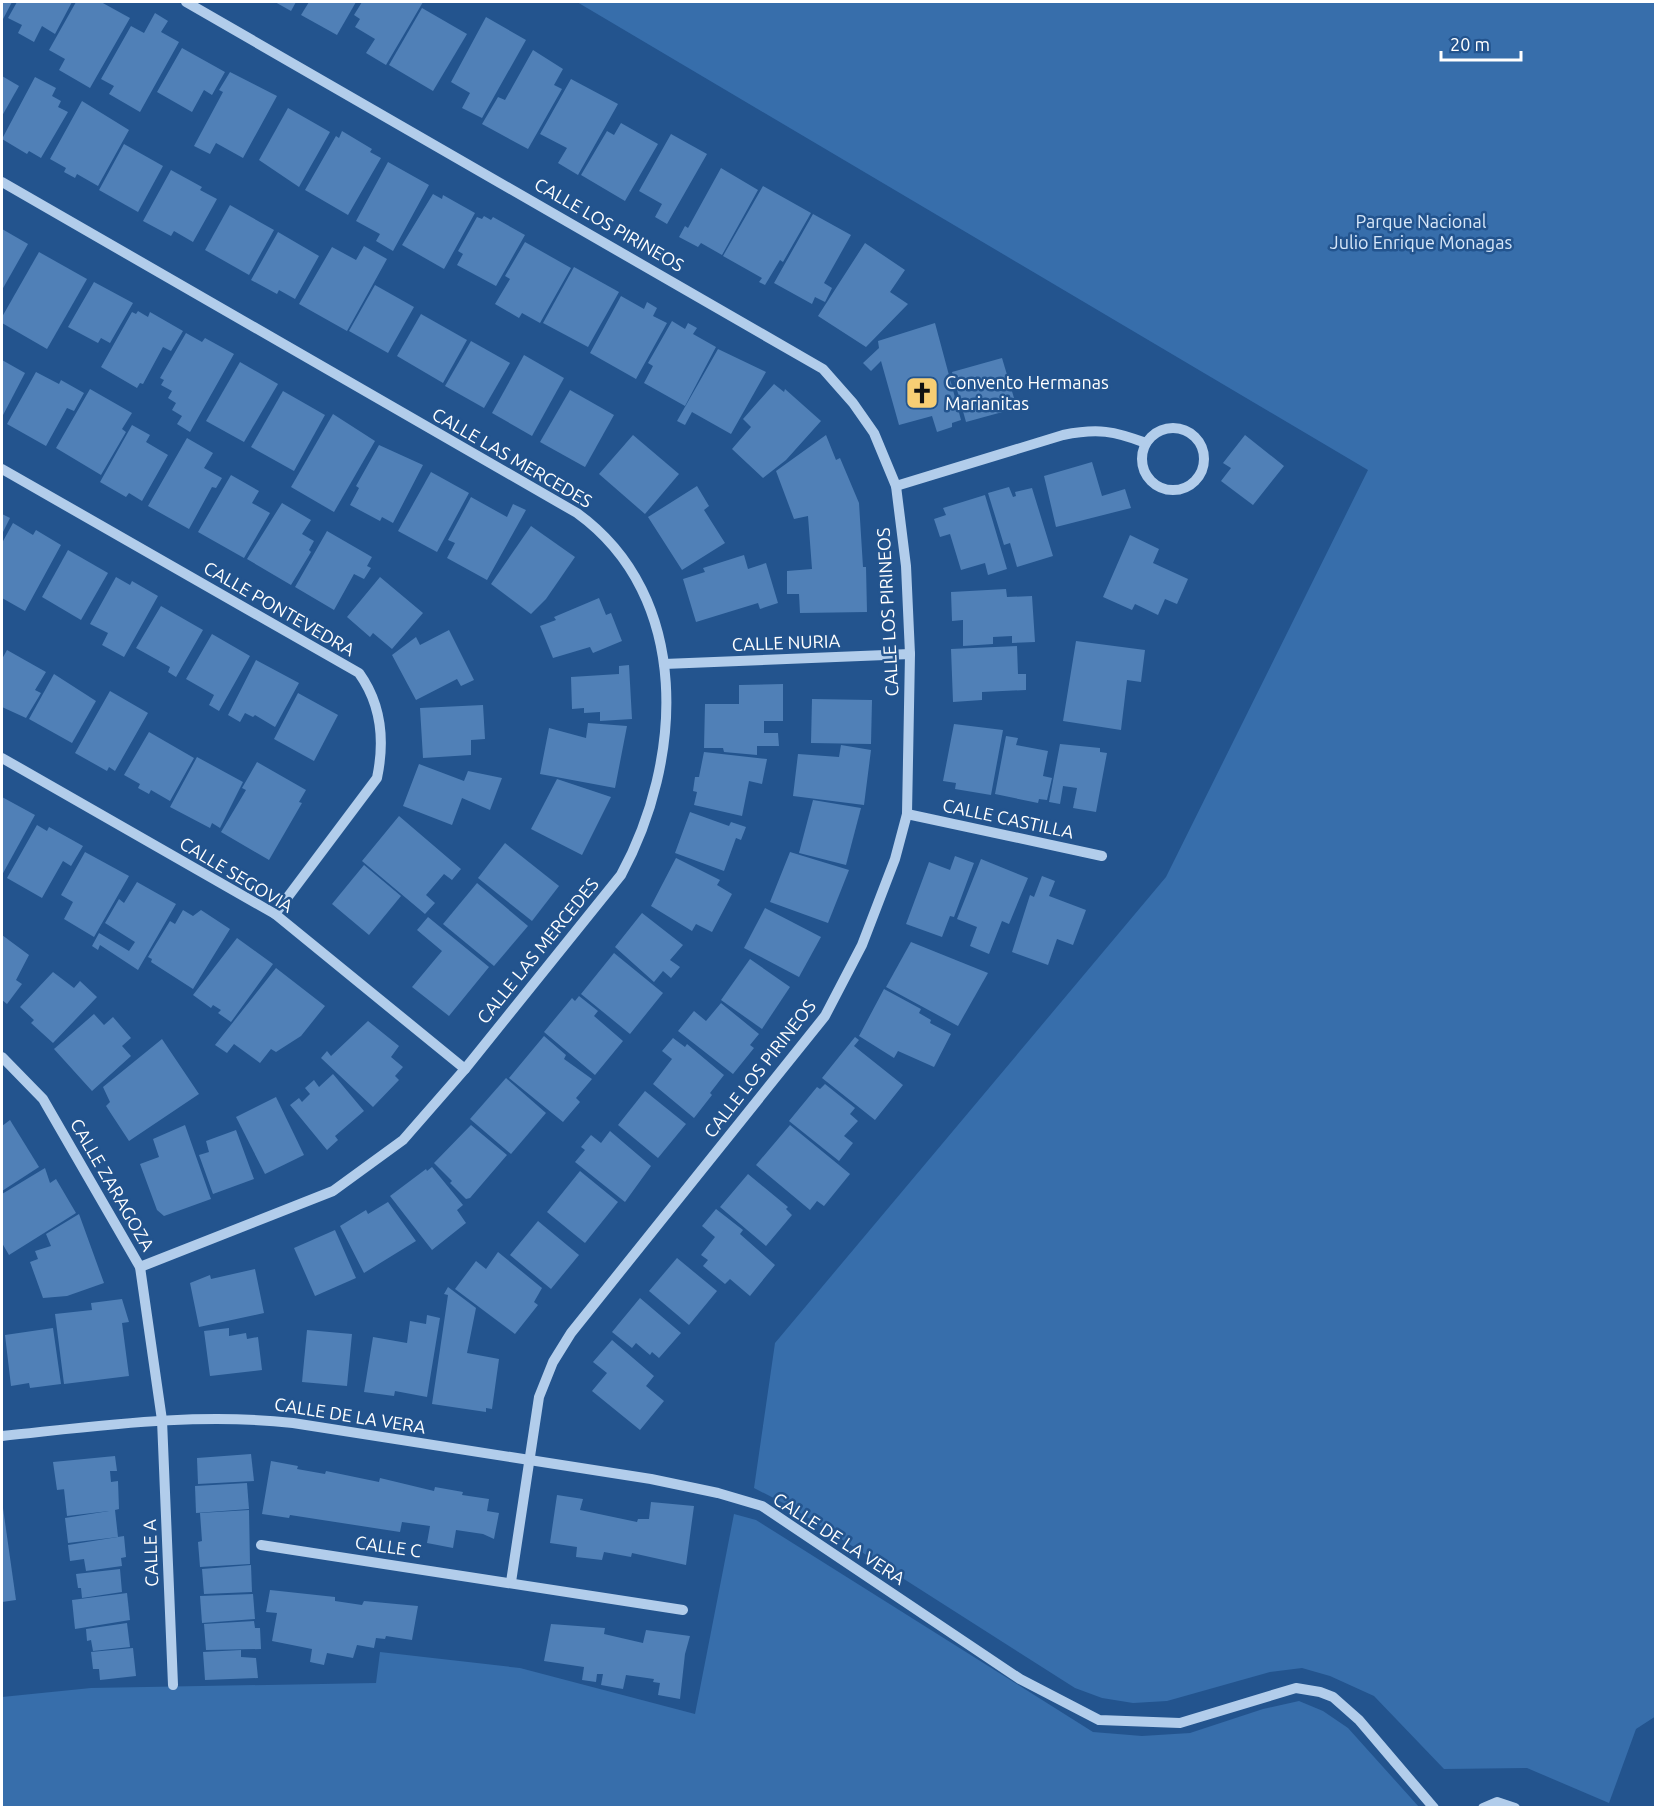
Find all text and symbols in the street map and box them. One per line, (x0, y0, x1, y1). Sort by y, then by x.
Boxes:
scale bar (1441, 24, 1520, 62)
text: 20 m (1450, 34, 1490, 54)
street label: CALLE LOS PIRINEOS (531, 173, 688, 275)
park label: Parque Nacional Julio Enrique Monagas (1330, 211, 1512, 252)
place label: Convento Hermanas Marianitas (945, 372, 1109, 413)
church icon: Convento Hermanas Marianitas (904, 375, 940, 411)
street label: CALLE LAS MERCEDES (429, 403, 596, 511)
street label: CALLE LOS PIRINEOS (873, 527, 901, 697)
street label: CALLE PONTEVEDRA (200, 557, 359, 660)
street label: CALLE NURIA (731, 630, 841, 654)
street label: CALLE CASTILLA (941, 794, 1076, 842)
street label: CALLE SEGOVIA (176, 833, 297, 916)
street label: CALLE LAS MERCEDES (472, 874, 602, 1027)
street label: CALLE LOS PIRINEOS (699, 996, 819, 1141)
street label: CALLE ZARAGOZA (67, 1115, 159, 1254)
street label: CALLE DE LA VERA (273, 1393, 428, 1437)
street label: CALLE DE LA VERA (770, 1488, 909, 1588)
street label: CALLE A (139, 1519, 161, 1587)
street label: CALLE C (354, 1531, 423, 1561)

